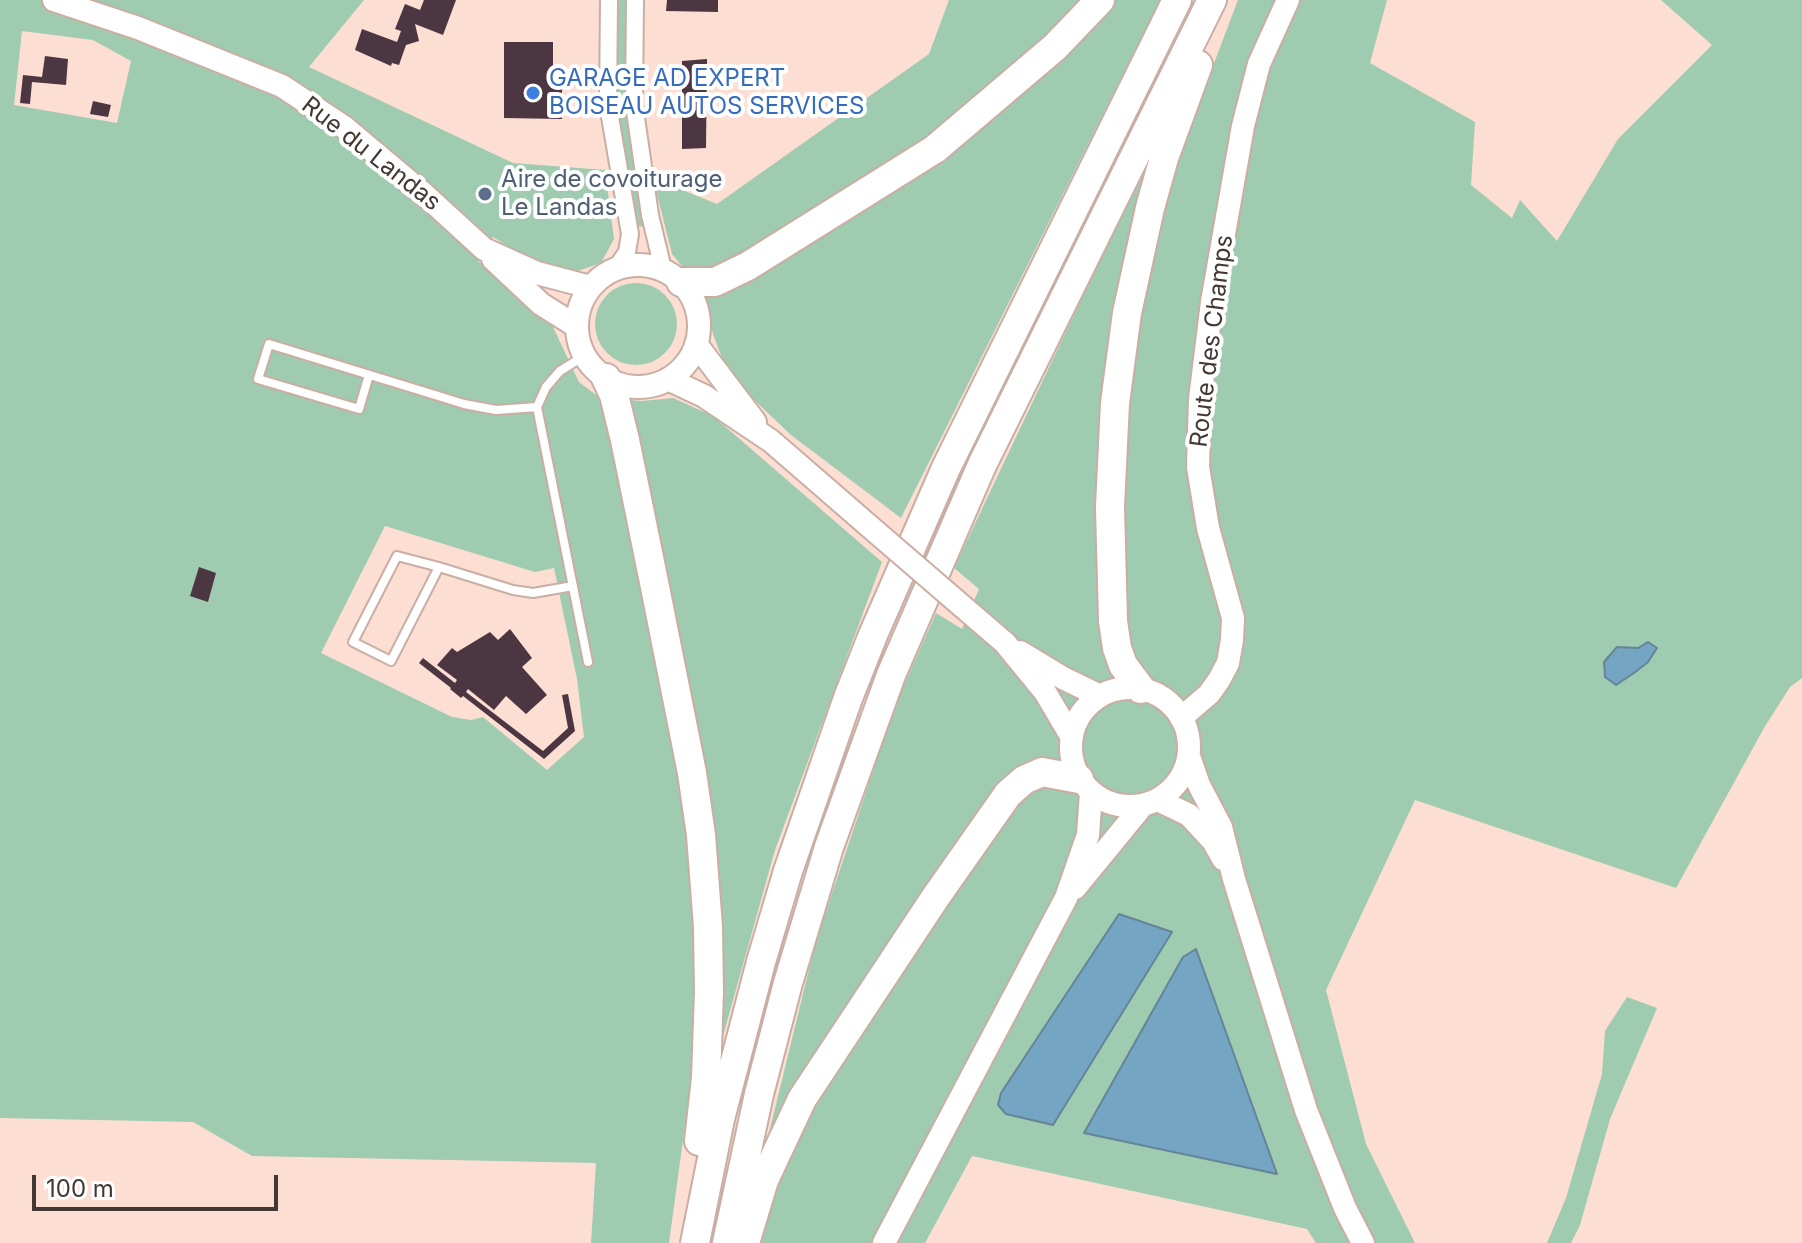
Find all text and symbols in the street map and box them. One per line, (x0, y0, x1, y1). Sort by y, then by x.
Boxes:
place label: GARAGE AD EXPERT BOISEAU AUTOS SERVICES (549, 65, 864, 121)
marker: GARAGE AD EXPERT BOISEAU AUTOS SERVICES (524, 84, 542, 102)
street label: Rue du Landas (296, 91, 446, 217)
place label: Aire de covoiturage Le Landas (501, 166, 722, 222)
marker: Aire de covoiturage Le Landas (476, 185, 494, 203)
street label: Route des Champs (1185, 233, 1239, 449)
scale bar (36, 1159, 282, 1209)
text: 100 m (46, 1174, 114, 1203)

